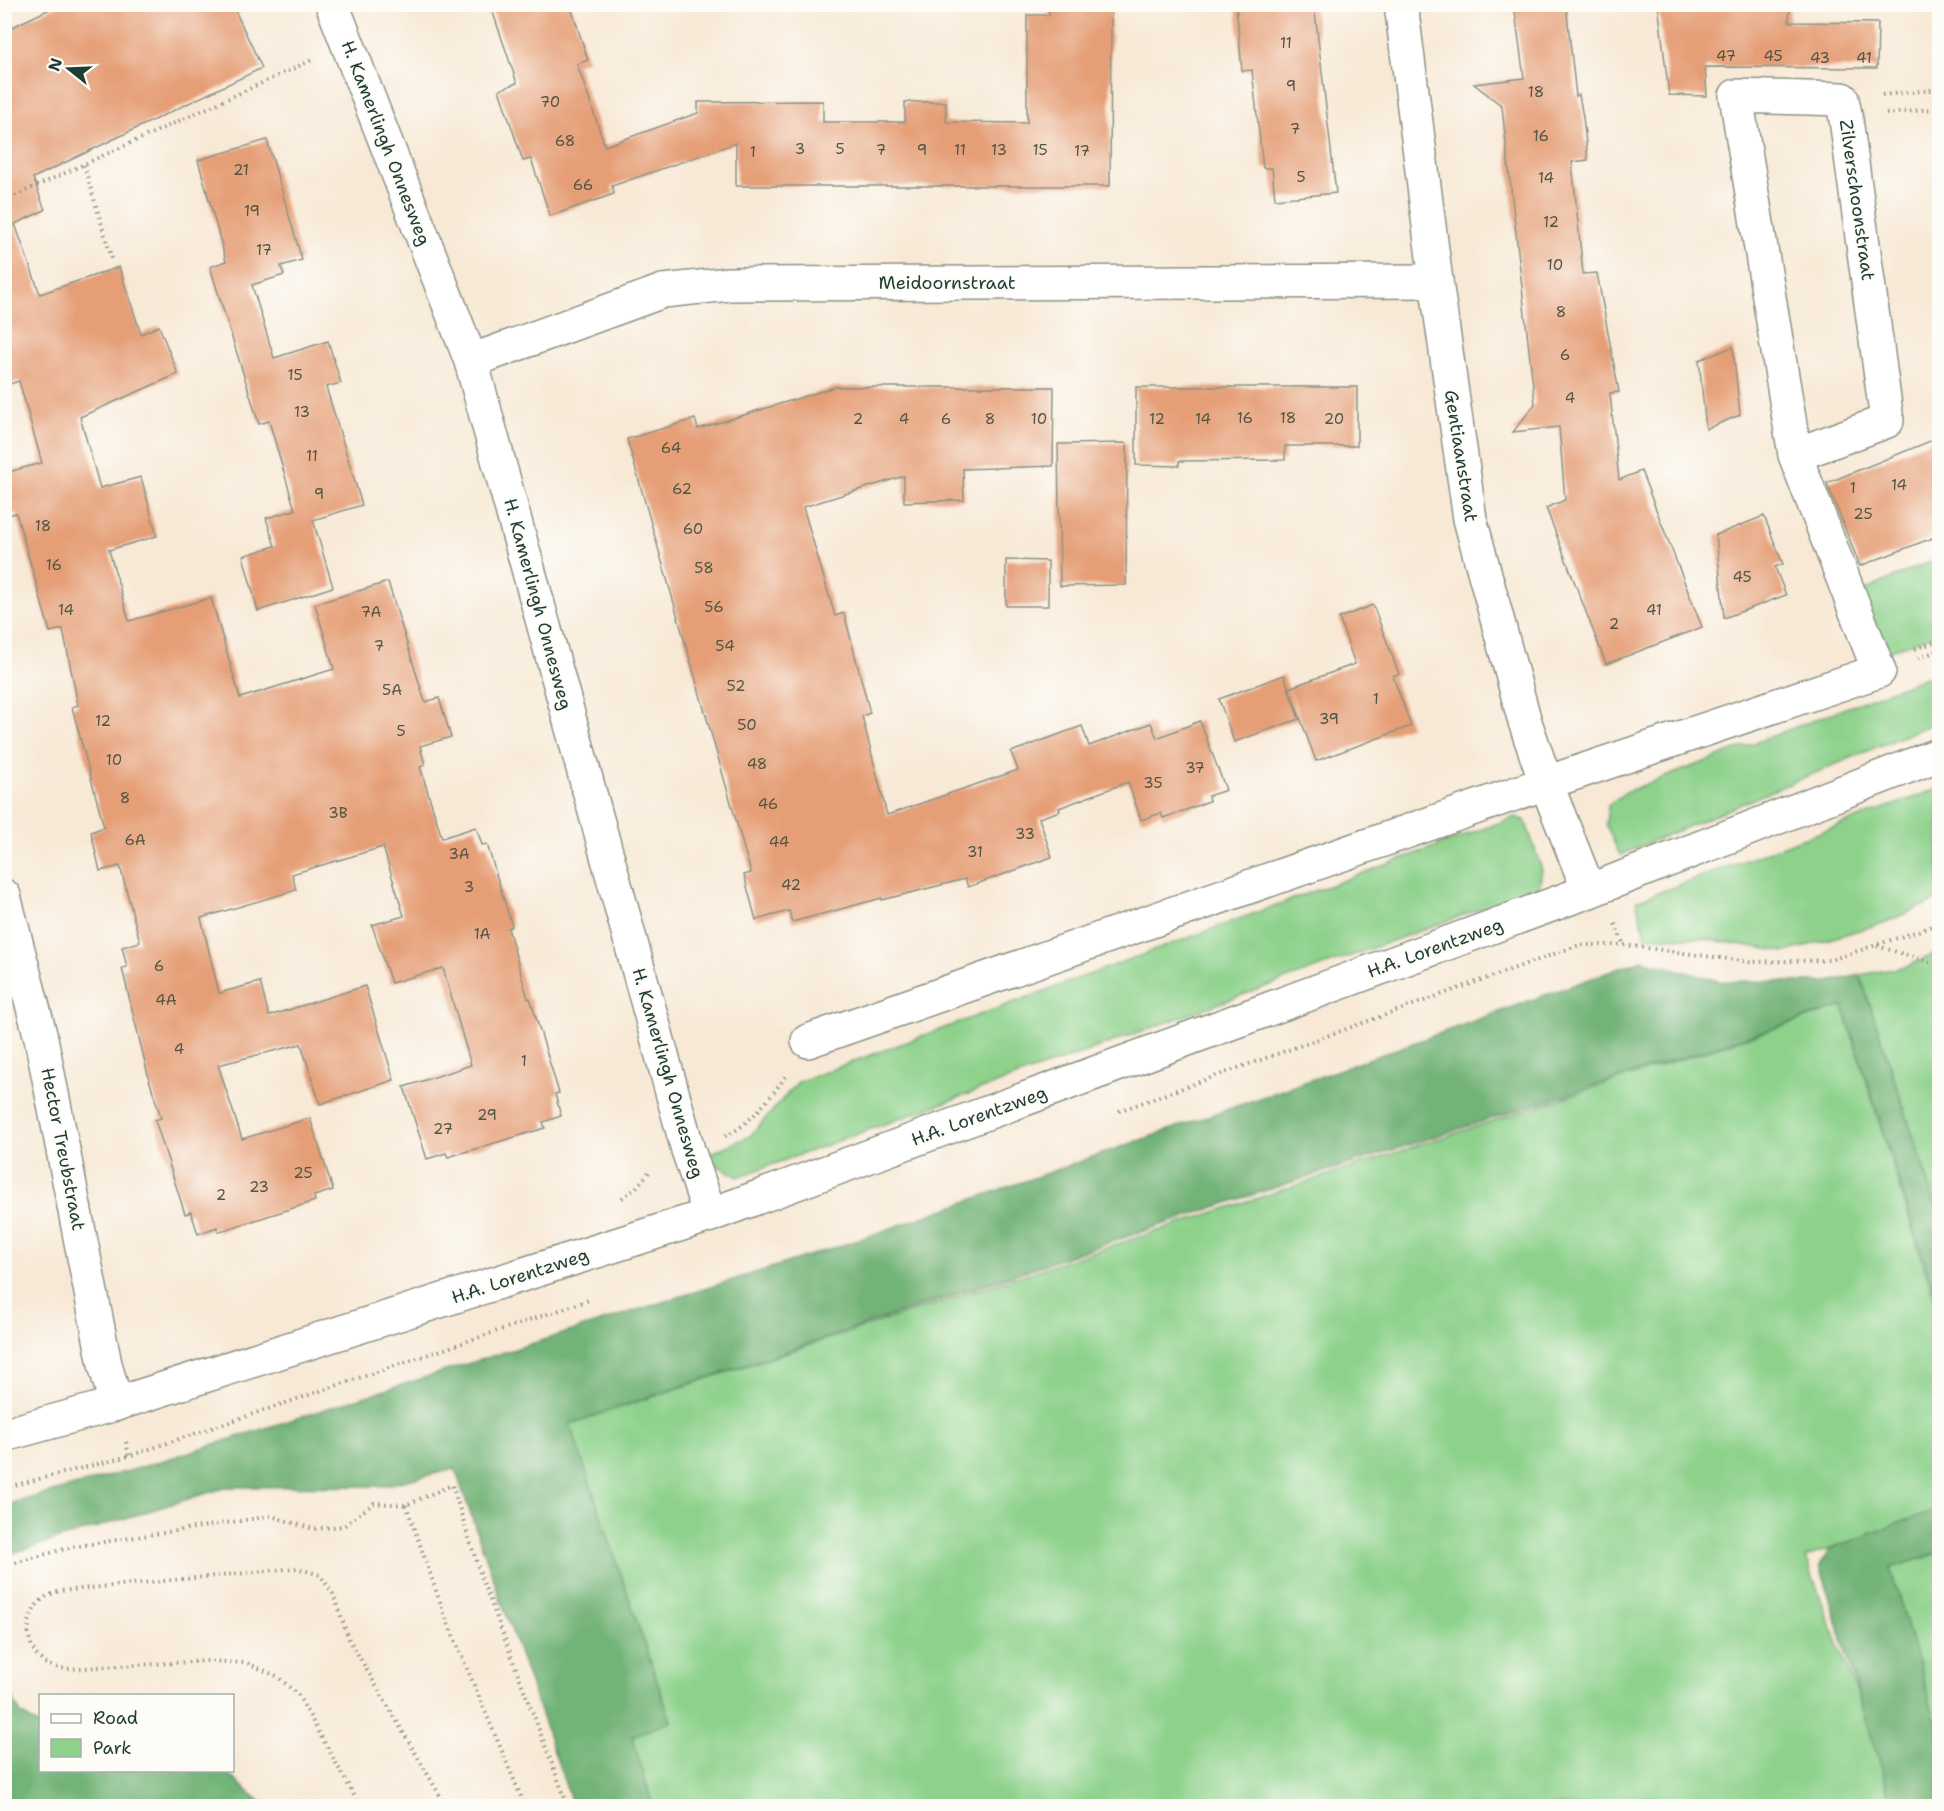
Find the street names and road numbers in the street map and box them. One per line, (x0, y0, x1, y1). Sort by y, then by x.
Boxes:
street label: H. Kamerlingh Onnesweg (336, 37, 436, 249)
street label: Zilverschoonstraat (1834, 118, 1880, 282)
street label: Meidoornstraat (878, 271, 1016, 295)
street label: Gentiaanstraat (1439, 388, 1483, 524)
street label: H. Kamerlingh Onnesweg (498, 496, 578, 712)
street label: H.A. Lorentzweg (1364, 912, 1506, 984)
street label: H. Kamerlingh Onnesweg (626, 965, 710, 1181)
street label: Hector Treubstraat (35, 1066, 91, 1233)
street label: H.A. Lorentzweg (908, 1080, 1050, 1152)
street label: H.A. Lorentzweg (448, 1243, 592, 1309)

